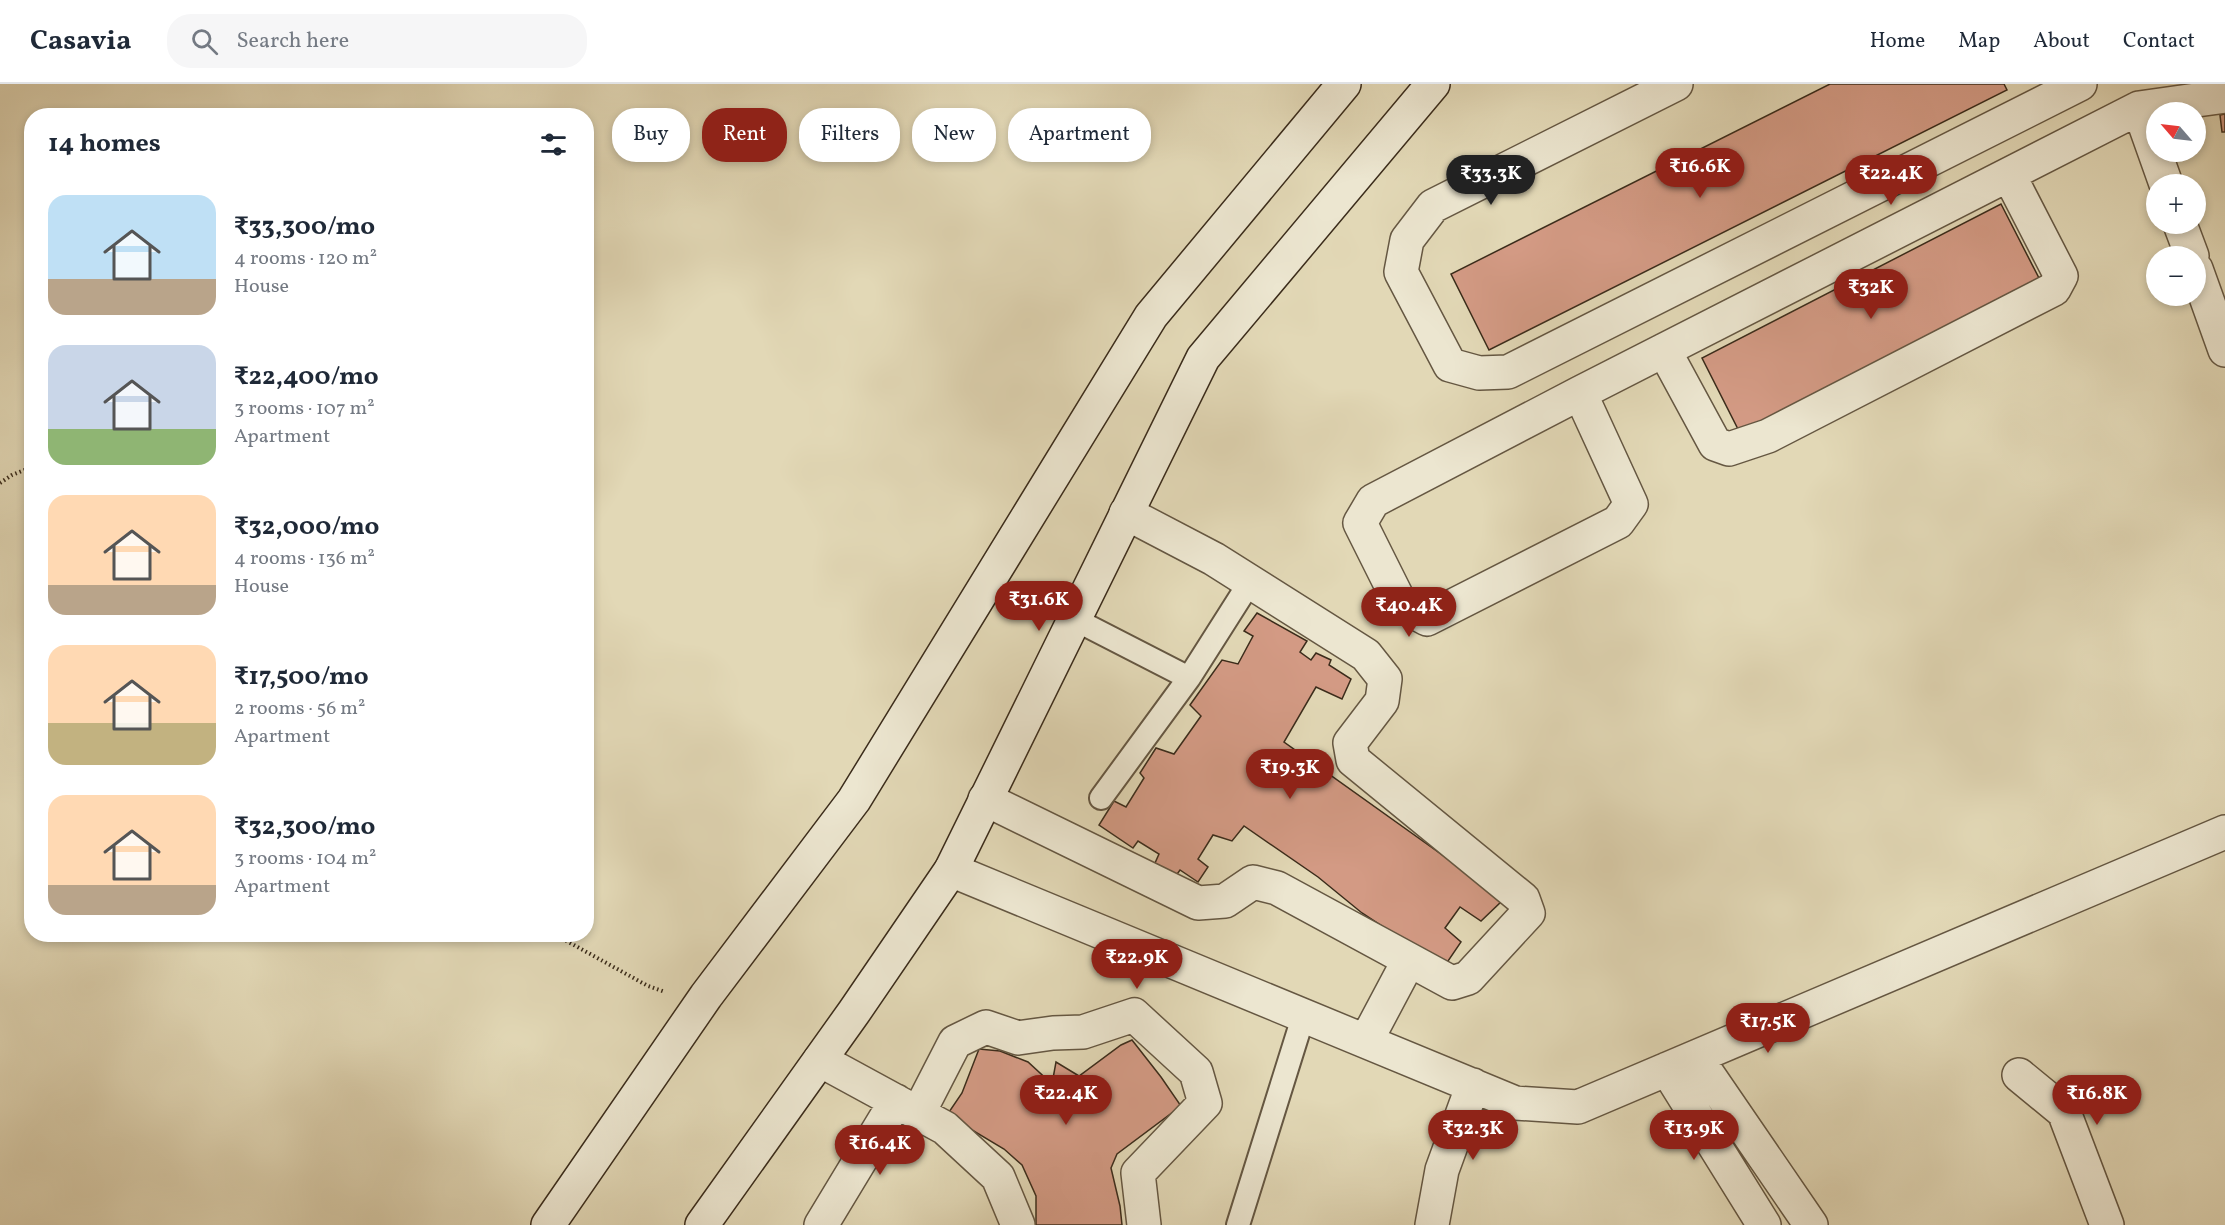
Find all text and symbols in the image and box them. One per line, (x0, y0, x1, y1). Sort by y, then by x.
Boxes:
search box (167, 14, 587, 68)
text: Casavia (30, 22, 131, 61)
icon: search (188, 25, 221, 58)
text: Search here (236, 26, 349, 57)
text: Home (1870, 27, 1925, 56)
text: Map (1958, 27, 2000, 56)
text: About (2033, 27, 2090, 56)
text: Contact (2123, 27, 2195, 56)
north arrow (2146, 102, 2206, 162)
map controls (2146, 102, 2206, 306)
chip: Buy (612, 108, 690, 162)
chip: Rent (702, 108, 787, 162)
chip: Filters (799, 108, 900, 162)
chip: New (912, 108, 996, 162)
chip: Apartment (1008, 108, 1151, 162)
text: 14 homes (48, 126, 161, 162)
icon: filters (537, 128, 570, 161)
pin: ₹16.6K (1651, 148, 1749, 199)
text: ₹16.6K (1669, 153, 1731, 181)
pin: ₹33.3K (1442, 155, 1540, 206)
pin: ₹22.4K (1842, 155, 1940, 206)
text: ₹33.3K (1460, 160, 1522, 188)
text: ₹22.4K (1859, 160, 1923, 188)
button: + (2146, 174, 2206, 234)
text: ₹33,300/mo (234, 209, 375, 245)
icon: home (96, 219, 168, 291)
text: 4 rooms · 120 m² (234, 245, 377, 273)
button: − (2146, 246, 2206, 306)
pin: ₹32K (1835, 269, 1907, 320)
text: House (234, 273, 289, 301)
text: ₹32K (1848, 274, 1894, 302)
text: ₹22,400/mo (234, 359, 379, 395)
icon: home (96, 369, 168, 441)
text: 3 rooms · 107 m² (234, 395, 375, 423)
text: Apartment (234, 423, 330, 451)
text: ₹32,000/mo (234, 509, 379, 545)
icon: home (96, 519, 168, 591)
text: 4 rooms · 136 m² (234, 545, 375, 573)
text: House (234, 573, 289, 601)
pin: ₹31.6K (990, 581, 1088, 632)
text: ₹31.6K (1009, 586, 1069, 614)
pin: ₹40.4K (1360, 587, 1458, 638)
text: ₹40.4K (1375, 592, 1443, 620)
text: ₹17,500/mo (234, 659, 369, 695)
icon: home (96, 669, 168, 741)
text: 2 rooms · 56 m² (234, 695, 365, 723)
text: Apartment (234, 723, 330, 751)
pin: ₹19.3K (1241, 749, 1339, 800)
text: ₹19.3K (1260, 754, 1320, 782)
text: ₹32,300/mo (234, 809, 375, 845)
icon: home (96, 819, 168, 891)
text: 3 rooms · 104 m² (234, 845, 376, 873)
text: Apartment (234, 873, 330, 901)
pin: ₹22.9K (1088, 939, 1186, 990)
text: ₹22.9K (1105, 944, 1169, 972)
pin: ₹17.5K (1719, 1003, 1817, 1054)
text: ₹17.5K (1740, 1008, 1796, 1036)
pin: ₹22.4K (1017, 1075, 1115, 1126)
pin: ₹16.8K (2048, 1075, 2146, 1126)
text: ₹22.4K (1034, 1080, 1098, 1108)
text: ₹16.8K (2066, 1080, 2128, 1108)
pin: ₹32.3K (1424, 1110, 1522, 1161)
pin: ₹13.9K (1645, 1110, 1743, 1161)
text: ₹32.3K (1442, 1115, 1504, 1143)
text: ₹13.9K (1664, 1115, 1724, 1143)
pin: ₹16.4K (831, 1125, 929, 1176)
text: ₹16.4K (849, 1130, 911, 1158)

